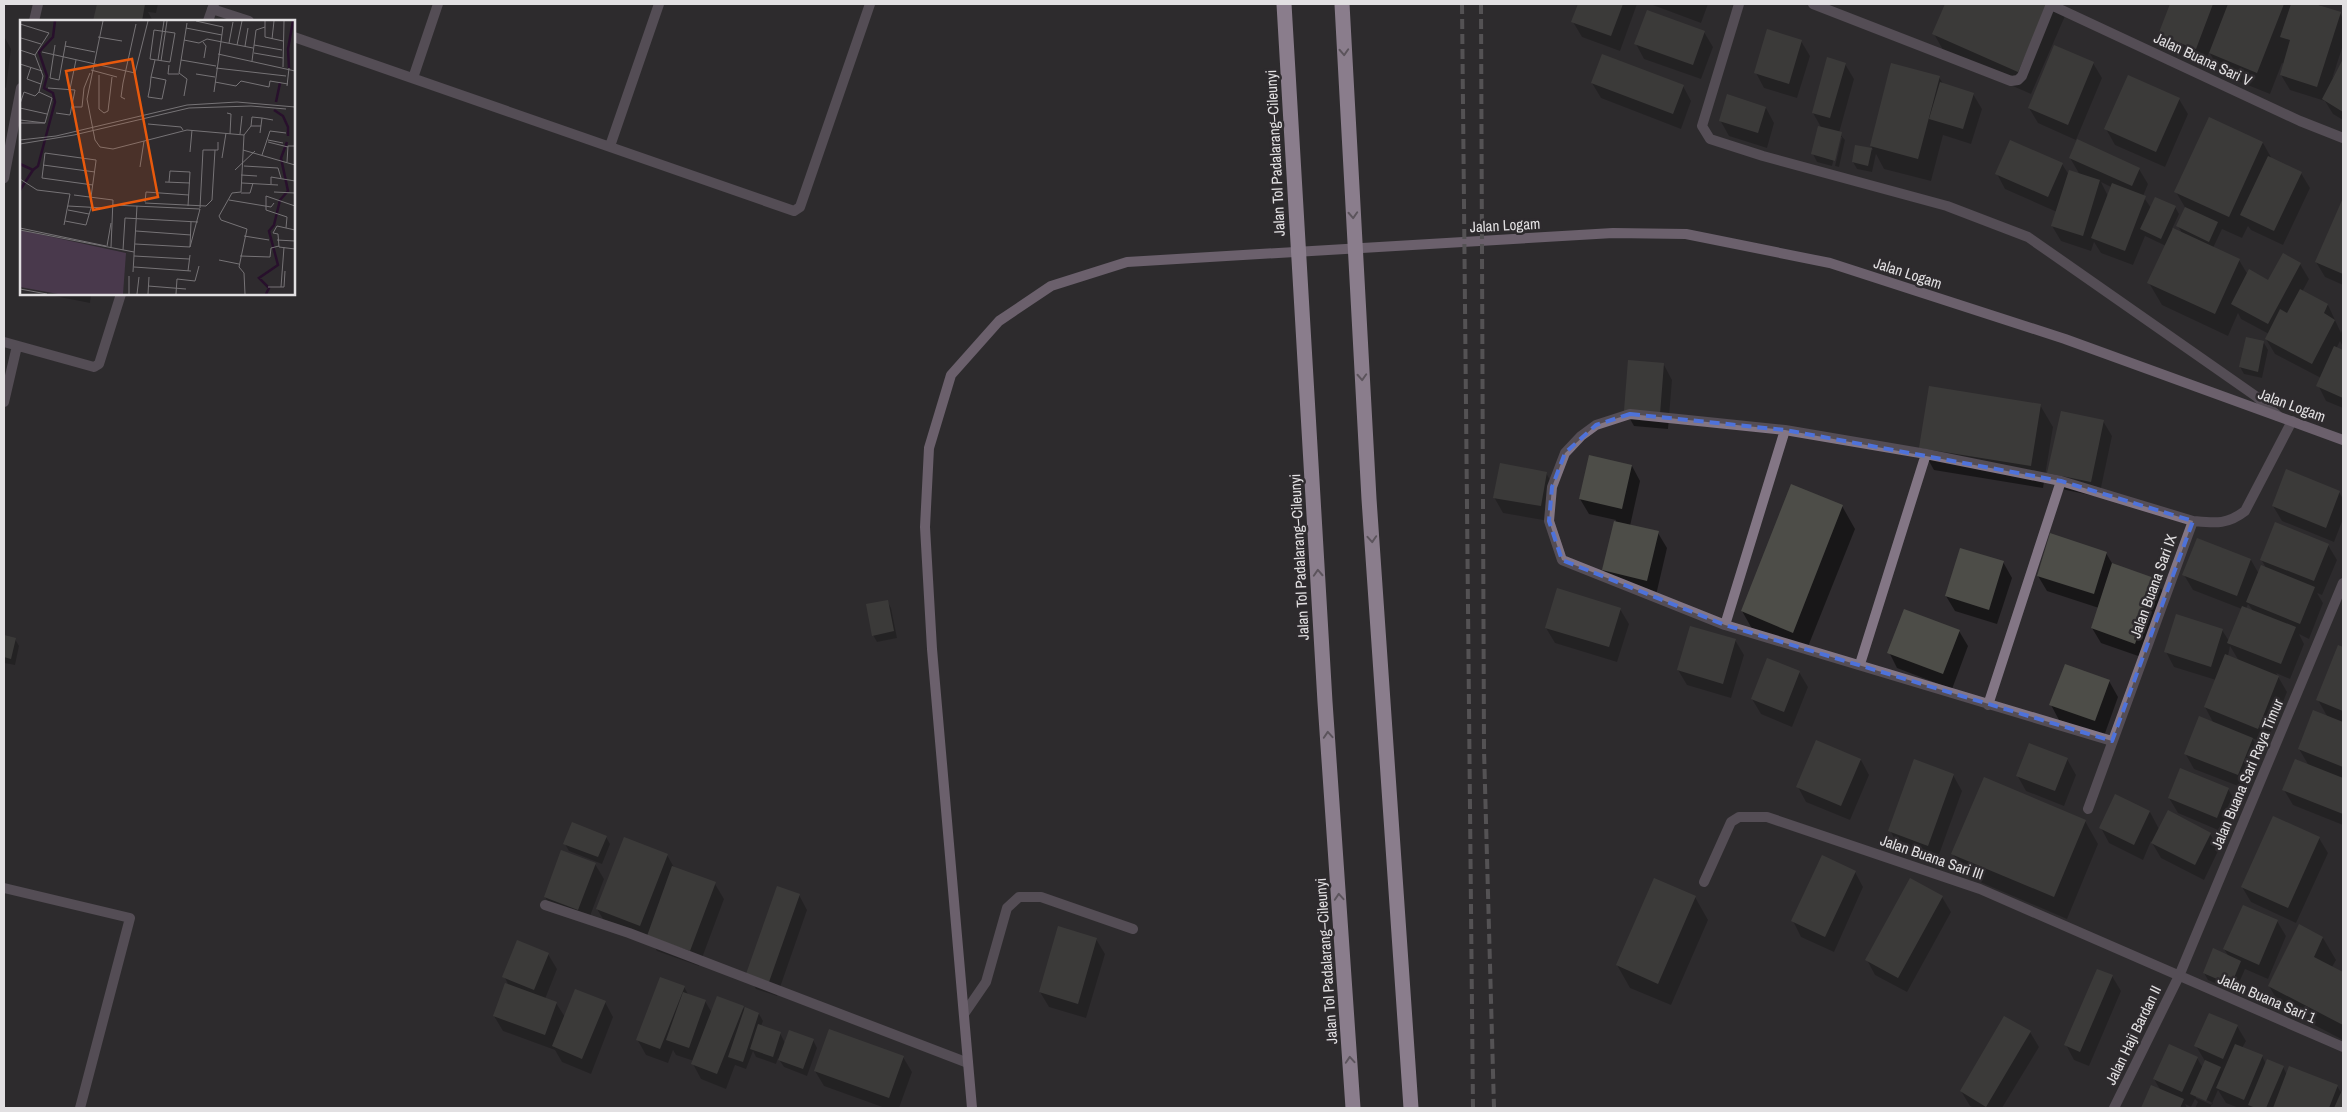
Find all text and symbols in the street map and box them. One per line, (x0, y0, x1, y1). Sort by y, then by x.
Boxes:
inset map (20, 20, 295, 295)
street label: Jalan Buana Sari V (2151, 27, 2256, 91)
one-way arrow (1339, 49, 1350, 57)
street label: Jalan Tol Padalarang–Cileunyi (1260, 69, 1290, 237)
one-way arrow (1348, 211, 1359, 219)
street label: Jalan Logam (1469, 213, 1541, 237)
street label: Jalan Logam (1871, 252, 1945, 294)
one-way arrow (1357, 373, 1368, 381)
street label: Jalan Logam (2255, 383, 2329, 427)
street label: Jalan Tol Padalarang–Cileunyi (1284, 473, 1314, 641)
street label: Jalan Buana Sari IX (2124, 530, 2182, 641)
one-way arrow (1367, 535, 1378, 543)
one-way arrow (1312, 569, 1323, 577)
street label: Jalan Buana Sari Raya Timur (2206, 696, 2288, 852)
one-way arrow (1322, 731, 1333, 739)
street label: Jalan Buana Sari III (1878, 829, 1986, 885)
street label: Jalan Tol Padalarang–Cileunyi (1310, 877, 1342, 1045)
one-way arrow (1333, 893, 1344, 901)
street label: Jalan Buana Sari 1 (2215, 968, 2319, 1028)
street label: Jalan Haji Bardan II (2100, 982, 2166, 1088)
one-way arrow (1345, 1055, 1356, 1063)

